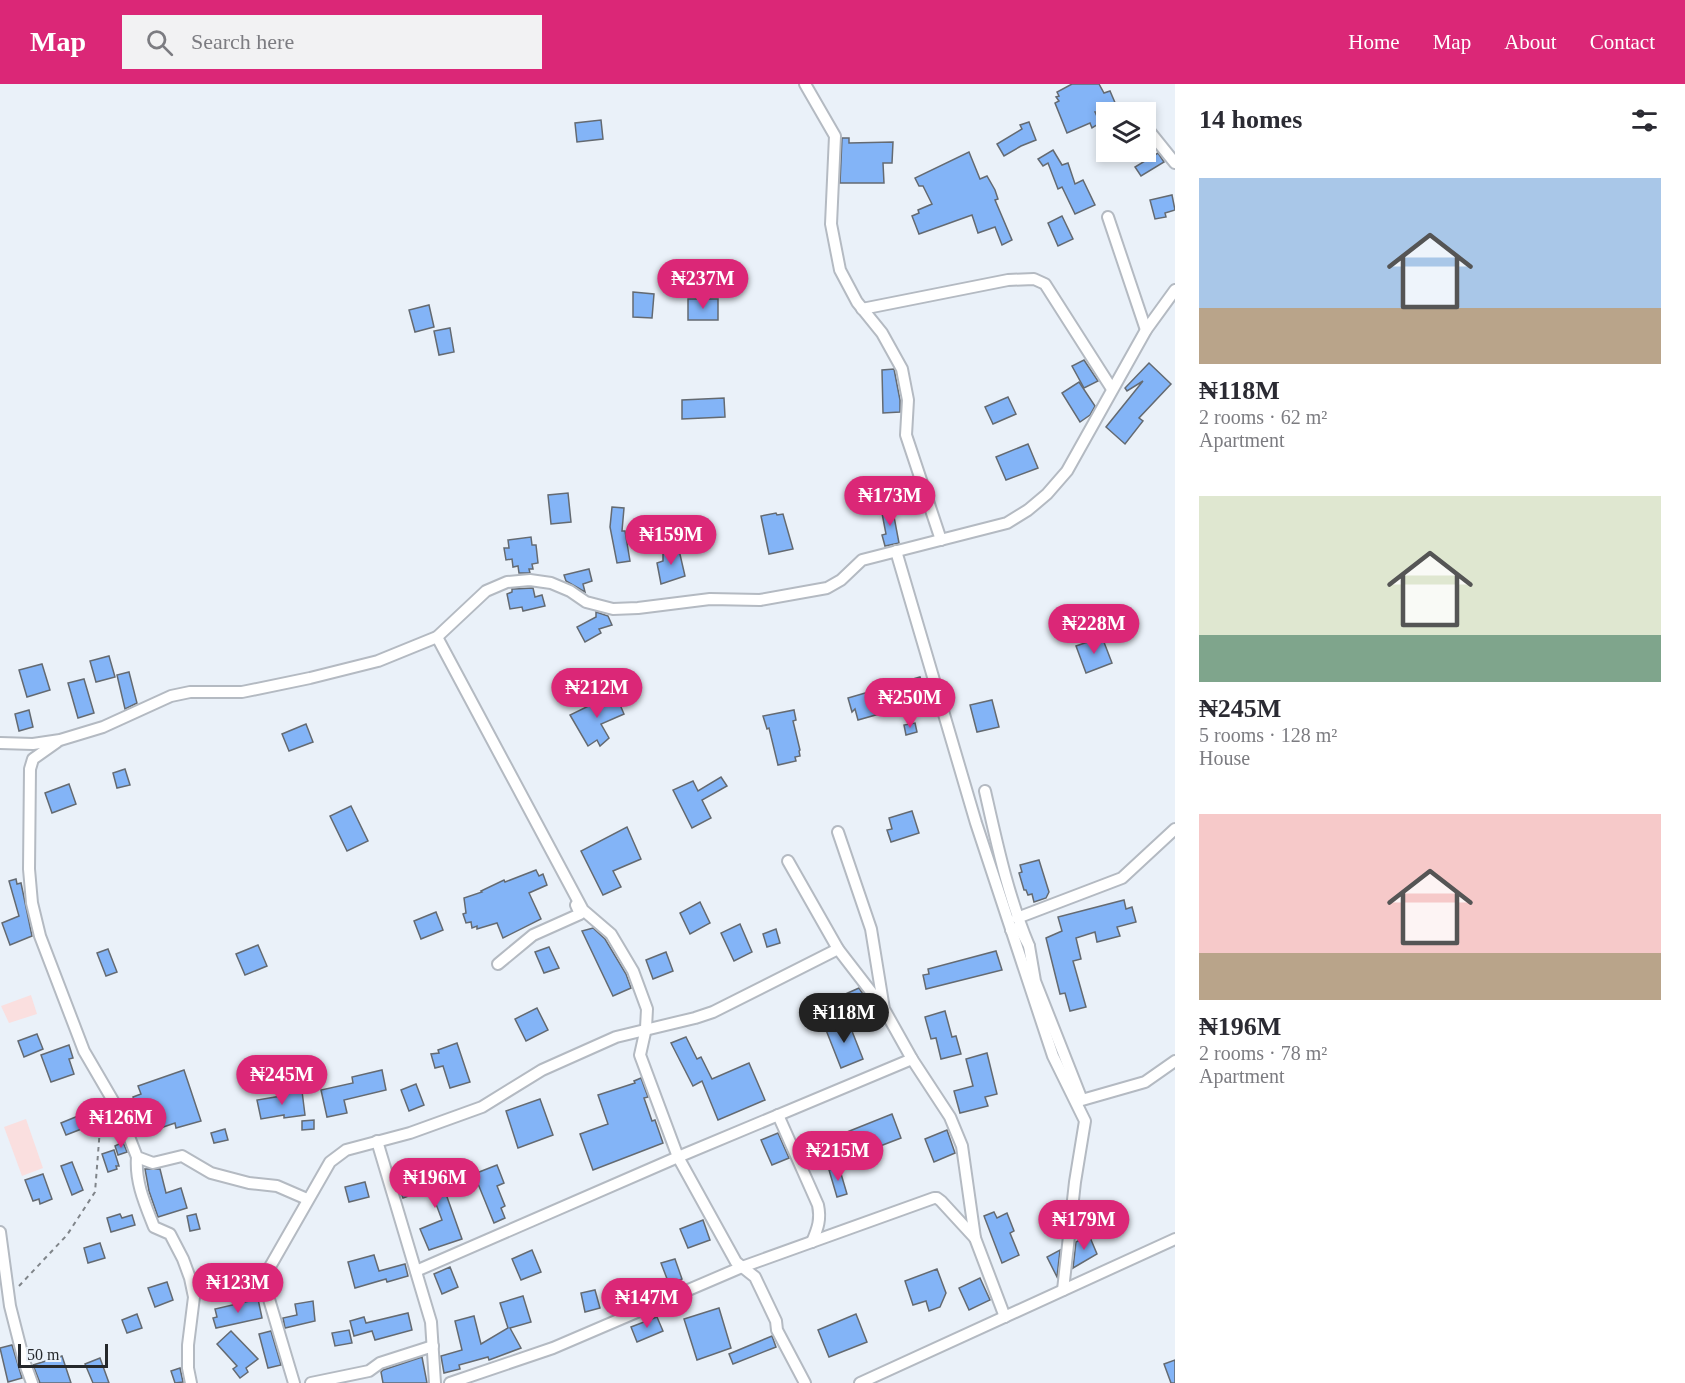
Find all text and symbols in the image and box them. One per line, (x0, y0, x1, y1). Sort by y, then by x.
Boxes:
search box (122, 15, 542, 69)
text: Map (30, 26, 86, 57)
icon: search (143, 26, 176, 59)
text: Search here (191, 29, 294, 54)
text: Home (1348, 30, 1400, 54)
text: Map (1433, 30, 1471, 54)
text: About (1504, 30, 1557, 54)
text: Contact (1590, 30, 1655, 54)
map controls (1096, 102, 1156, 162)
button: layers (1096, 102, 1156, 162)
icon: filters (1628, 104, 1661, 137)
text: 14 homes (1199, 105, 1302, 134)
icon: home (1376, 217, 1484, 325)
pin: ₦237M (661, 259, 745, 310)
text: ₦237M (671, 267, 735, 289)
text: ₦118M (1199, 376, 1280, 405)
text: 2 rooms · 62 m² (1199, 406, 1327, 428)
text: Apartment (1199, 429, 1285, 451)
pin: ₦173M (848, 476, 932, 527)
text: ₦173M (858, 484, 922, 506)
pin: ₦159M (629, 515, 713, 566)
text: ₦159M (639, 523, 703, 545)
icon: home (1376, 535, 1484, 643)
pin: ₦228M (1052, 604, 1136, 655)
text: ₦228M (1062, 612, 1126, 634)
pin: ₦212M (555, 668, 639, 719)
text: ₦212M (565, 676, 629, 698)
pin: ₦250M (868, 678, 952, 729)
text: ₦250M (878, 686, 942, 708)
text: ₦245M (1199, 694, 1281, 723)
text: 5 rooms · 128 m² (1199, 724, 1337, 746)
text: House (1199, 747, 1250, 769)
icon: home (1376, 853, 1484, 961)
pin: ₦118M (802, 993, 886, 1044)
text: ₦118M (813, 1001, 875, 1023)
text: ₦196M (1199, 1012, 1281, 1041)
text: 2 rooms · 78 m² (1199, 1042, 1327, 1064)
pin: ₦245M (240, 1055, 324, 1106)
text: ₦245M (250, 1063, 314, 1085)
text: Apartment (1199, 1065, 1285, 1087)
pin: ₦126M (79, 1098, 163, 1149)
text: ₦126M (89, 1106, 153, 1128)
pin: ₦215M (796, 1131, 880, 1182)
text: ₦215M (806, 1139, 870, 1161)
pin: ₦196M (393, 1158, 477, 1209)
text: ₦196M (403, 1166, 467, 1188)
pin: ₦179M (1042, 1200, 1126, 1251)
text: ₦179M (1052, 1208, 1116, 1230)
pin: ₦123M (196, 1263, 280, 1314)
text: ₦123M (206, 1271, 270, 1293)
pin: ₦147M (605, 1278, 689, 1329)
text: ₦147M (615, 1286, 679, 1308)
scale bar (18, 1341, 108, 1368)
text: 50 m (27, 1346, 59, 1363)

